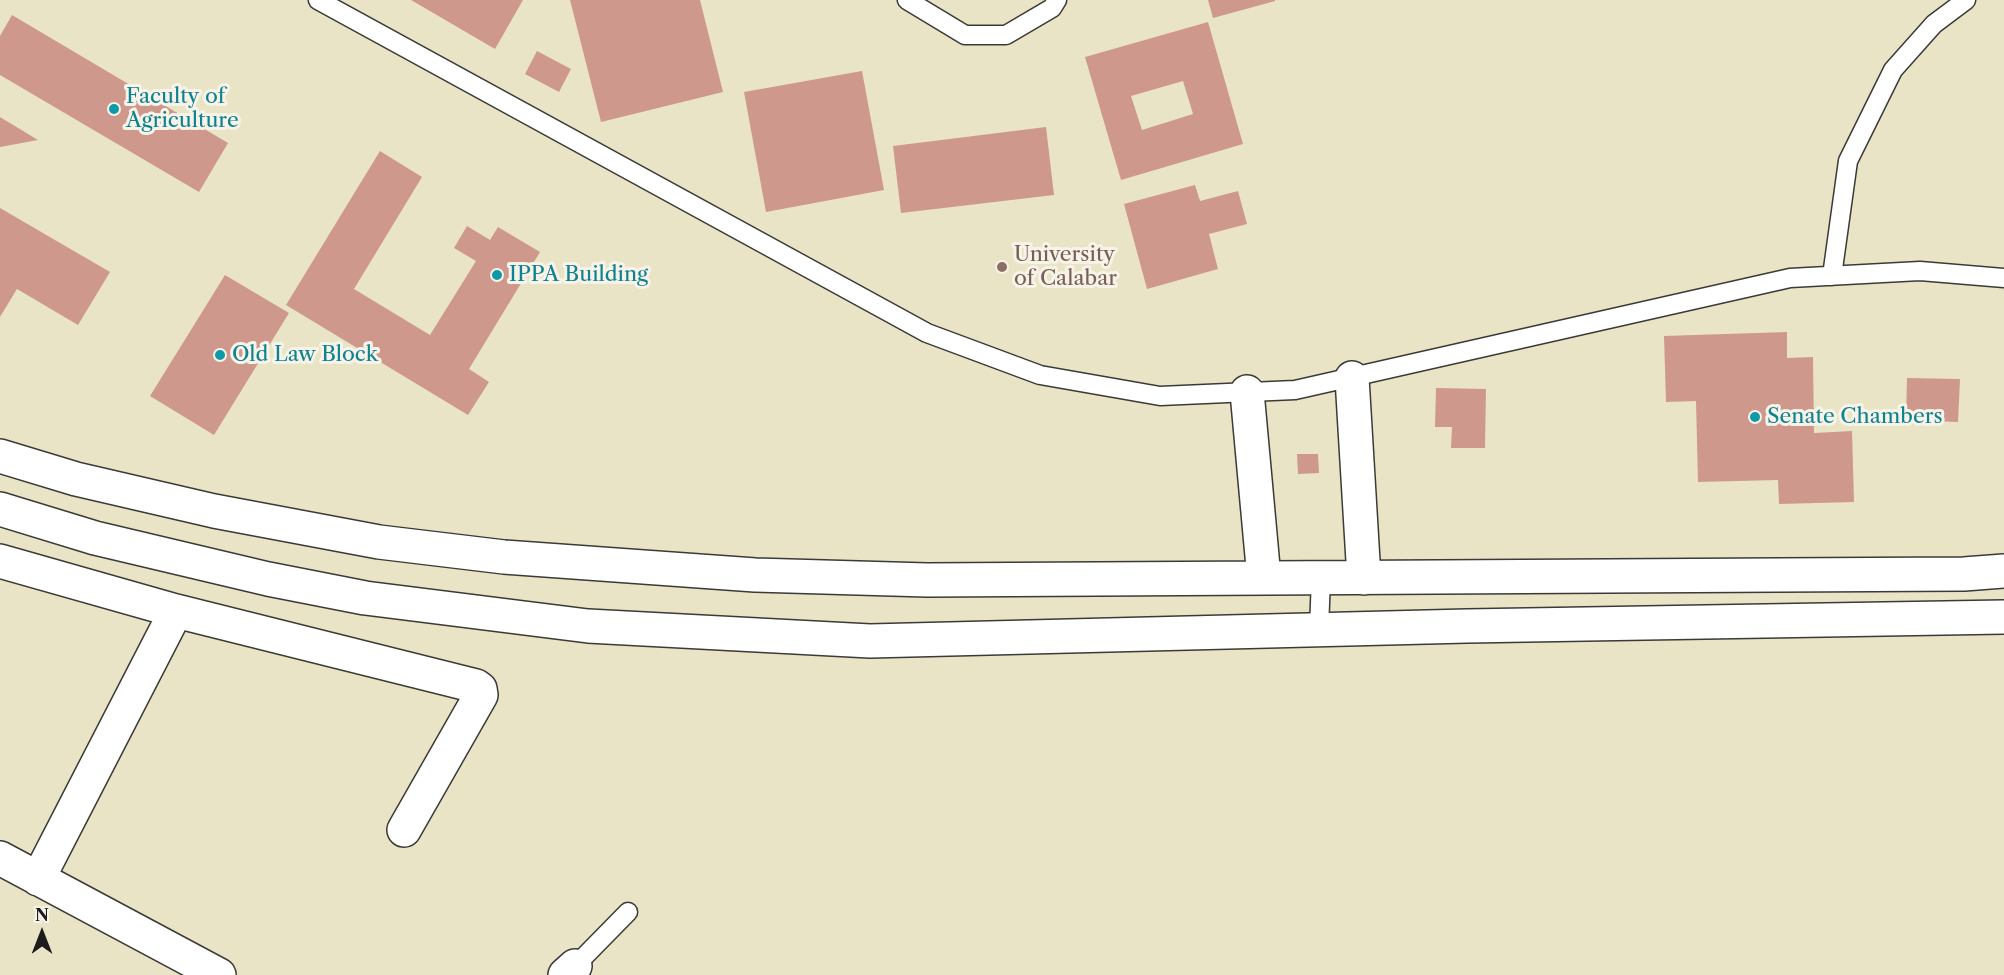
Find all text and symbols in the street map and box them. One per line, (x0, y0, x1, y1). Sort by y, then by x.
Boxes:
place label: Faculty of Agriculture (126, 84, 239, 134)
marker: Faculty of Agriculture (107, 102, 121, 116)
place label: University of Calabar (1014, 242, 1117, 292)
marker: University of Calabar (995, 260, 1009, 274)
place label: IPPA Building (509, 262, 648, 288)
marker: IPPA Building (490, 268, 504, 282)
place label: Old Law Block (232, 342, 378, 368)
marker: Old Law Block (213, 348, 227, 362)
place label: Senate Chambers (1767, 404, 1943, 430)
marker: Senate Chambers (1748, 410, 1762, 424)
north arrow (12, 903, 72, 963)
text: N (35, 905, 49, 925)

